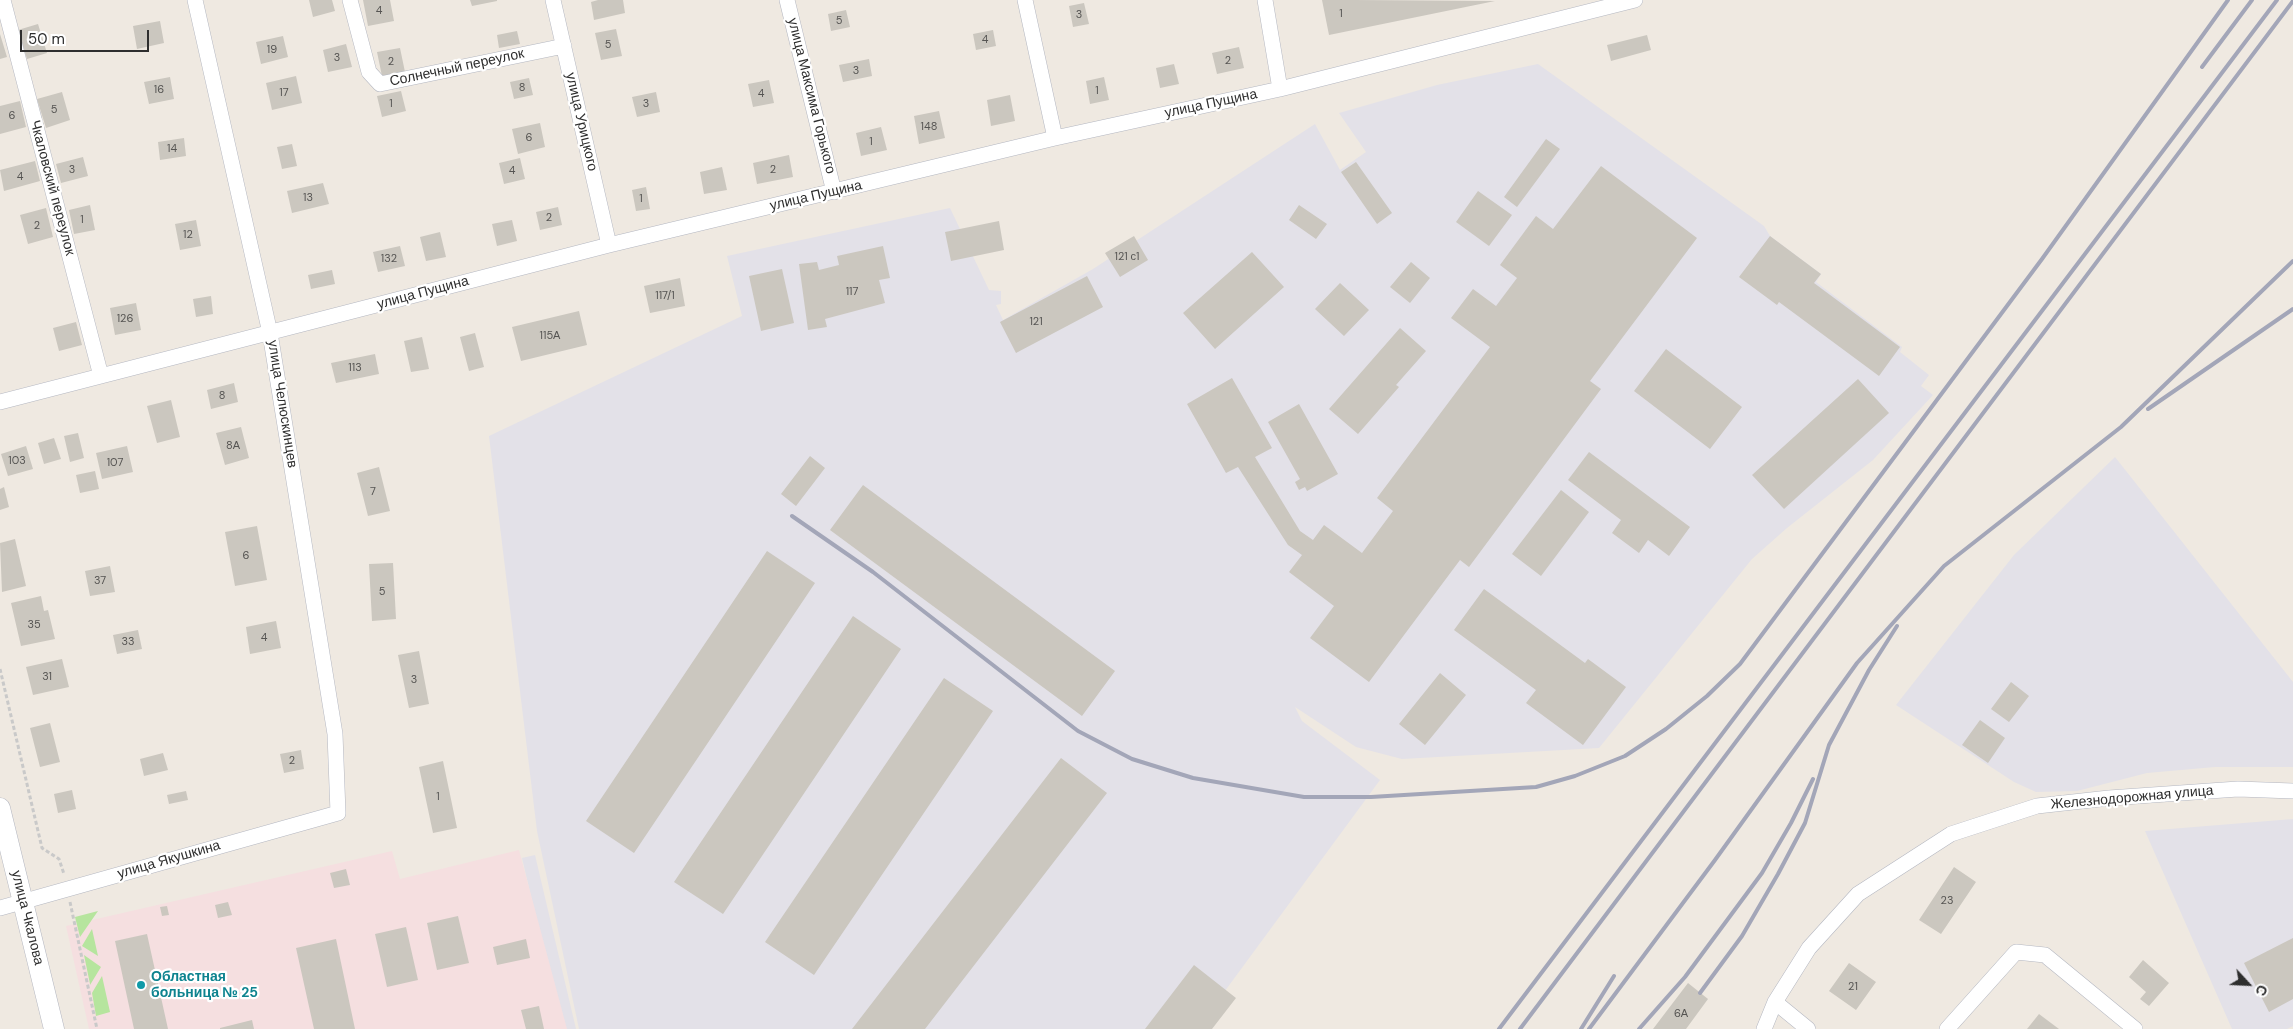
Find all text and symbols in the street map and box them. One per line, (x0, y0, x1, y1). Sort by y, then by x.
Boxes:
house number: 4 (376, 4, 382, 18)
house number: 1 (1339, 7, 1343, 21)
house number: 3 (1076, 8, 1082, 22)
house number: 5 (836, 14, 842, 28)
street label: улица Максима Горького (783, 16, 839, 176)
scale bar (22, 20, 151, 52)
text: 50 m (28, 29, 65, 49)
house number: 4 (982, 33, 988, 47)
house number: 5 (605, 38, 611, 52)
house number: 19 (267, 43, 277, 57)
street label: Солнечный переулок (388, 46, 526, 90)
house number: 3 (334, 51, 340, 65)
house number: 2 (1225, 54, 1231, 68)
house number: 2 (388, 55, 394, 69)
house number: 3 (853, 64, 859, 78)
street label: улица Урицкого (561, 71, 601, 173)
house number: 8 (519, 81, 525, 95)
house number: 16 (154, 83, 164, 97)
house number: 1 (1095, 84, 1099, 98)
house number: 17 (279, 86, 289, 100)
street label: улица Пущина (1163, 86, 1259, 122)
house number: 4 (758, 87, 764, 101)
house number: 1 (389, 97, 393, 111)
house number: 3 (643, 97, 649, 111)
house number: 5 (51, 103, 57, 117)
house number: 6 (9, 109, 15, 123)
street label: Чкаловский переулок (26, 119, 78, 257)
house number: 148 (921, 120, 937, 134)
house number: 6 (526, 131, 532, 145)
house number: 1 (869, 135, 873, 149)
house number: 14 (167, 142, 177, 156)
house number: 3 (69, 163, 75, 177)
house number: 2 (770, 163, 776, 177)
house number: 4 (509, 164, 515, 178)
house number: 4 (17, 170, 23, 184)
street label: улица Пущина (768, 177, 864, 215)
house number: 13 (303, 191, 313, 205)
house number: 1 (639, 192, 643, 206)
house number: 2 (546, 211, 552, 225)
house number: 1 (80, 213, 84, 227)
house number: 2 (34, 219, 40, 233)
house number: 12 (183, 228, 193, 242)
house number: 121 с1 (1114, 250, 1140, 264)
house number: 132 (381, 252, 397, 266)
street label: улица Пущина (375, 273, 471, 313)
house number: 117 (846, 285, 858, 299)
house number: 117/1 (655, 289, 675, 303)
house number: 126 (117, 312, 133, 326)
house number: 121 (1029, 315, 1043, 329)
house number: 115А (540, 329, 560, 343)
street label: улица Челюскинцев (264, 339, 300, 469)
house number: 113 (348, 361, 362, 375)
house number: 8 (219, 389, 225, 403)
house number: 8А (226, 439, 240, 453)
house number: 103 (8, 454, 26, 468)
house number: 107 (107, 456, 123, 470)
house number: 7 (370, 485, 376, 499)
house number: 6 (243, 549, 249, 563)
house number: 37 (94, 574, 106, 588)
house number: 5 (379, 585, 385, 599)
house number: 35 (27, 618, 41, 632)
house number: 4 (261, 631, 267, 645)
house number: 33 (121, 635, 135, 649)
house number: 31 (42, 670, 52, 684)
house number: 3 (411, 673, 417, 687)
house number: 2 (289, 754, 295, 768)
street label: Железнодорожная улица (2050, 783, 2214, 813)
house number: 1 (436, 790, 440, 804)
street label: улица Якушкина (116, 837, 222, 883)
street label: улица Чкалова (7, 869, 47, 967)
house number: 23 (1941, 894, 1953, 908)
north arrow (2223, 959, 2273, 1009)
place label: Областная больница № 25 (151, 969, 258, 1002)
marker: Областная больница № 25 (135, 979, 147, 991)
house number: 21 (1848, 980, 1858, 994)
text: С (2251, 982, 2272, 999)
house number: 6А (1674, 1007, 1688, 1021)

